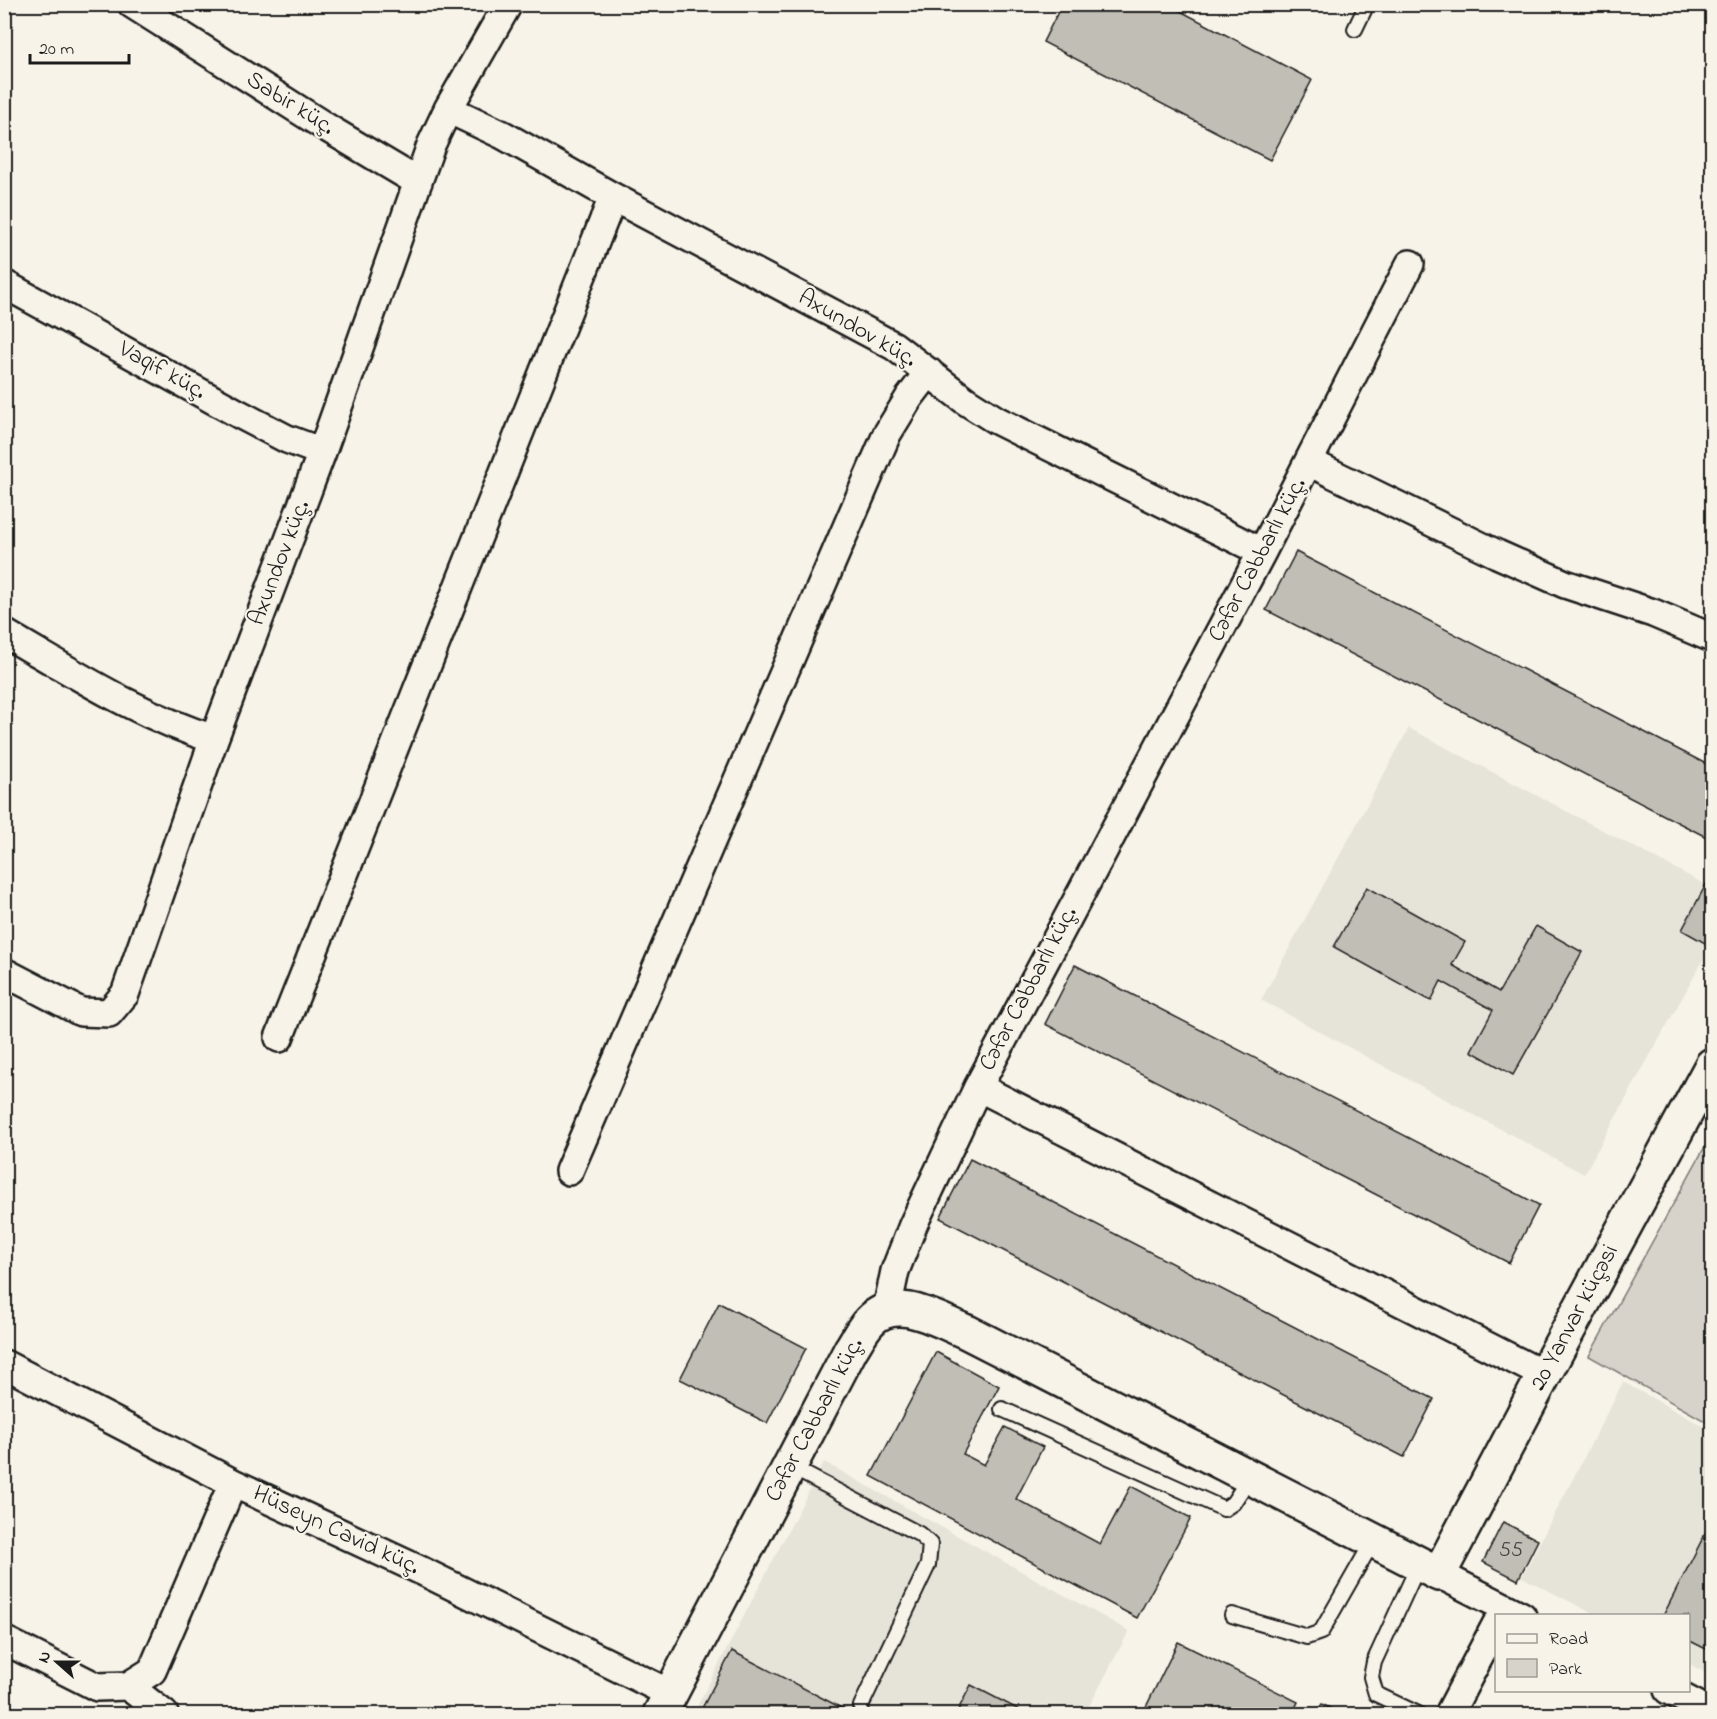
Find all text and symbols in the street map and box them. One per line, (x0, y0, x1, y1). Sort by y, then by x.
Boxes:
scale bar (30, 27, 129, 65)
text: 20 m (39, 37, 74, 63)
street label: Sabir küç. (239, 63, 341, 145)
street label: Axundov küç. (791, 281, 923, 377)
street label: Vaqif küç. (111, 332, 212, 409)
street label: Cəfər Cabbarlı küç. (1200, 471, 1316, 649)
street label: Axundov küç. (240, 495, 320, 631)
street label: Cəfər Cabbarlı küç. (971, 900, 1087, 1078)
street label: 20 Yanvar küçəsi (1522, 1239, 1628, 1397)
street label: Cəfər Cabbarlı küç. (757, 1331, 873, 1509)
street label: Hüseyn Cavid küç. (246, 1477, 425, 1586)
house number: 55 (1499, 1536, 1523, 1566)
legend (1495, 1614, 1690, 1692)
text: Road (1549, 1627, 1588, 1653)
north arrow (27, 1632, 87, 1692)
text: N (32, 1648, 58, 1667)
text: Park (1549, 1657, 1582, 1683)

